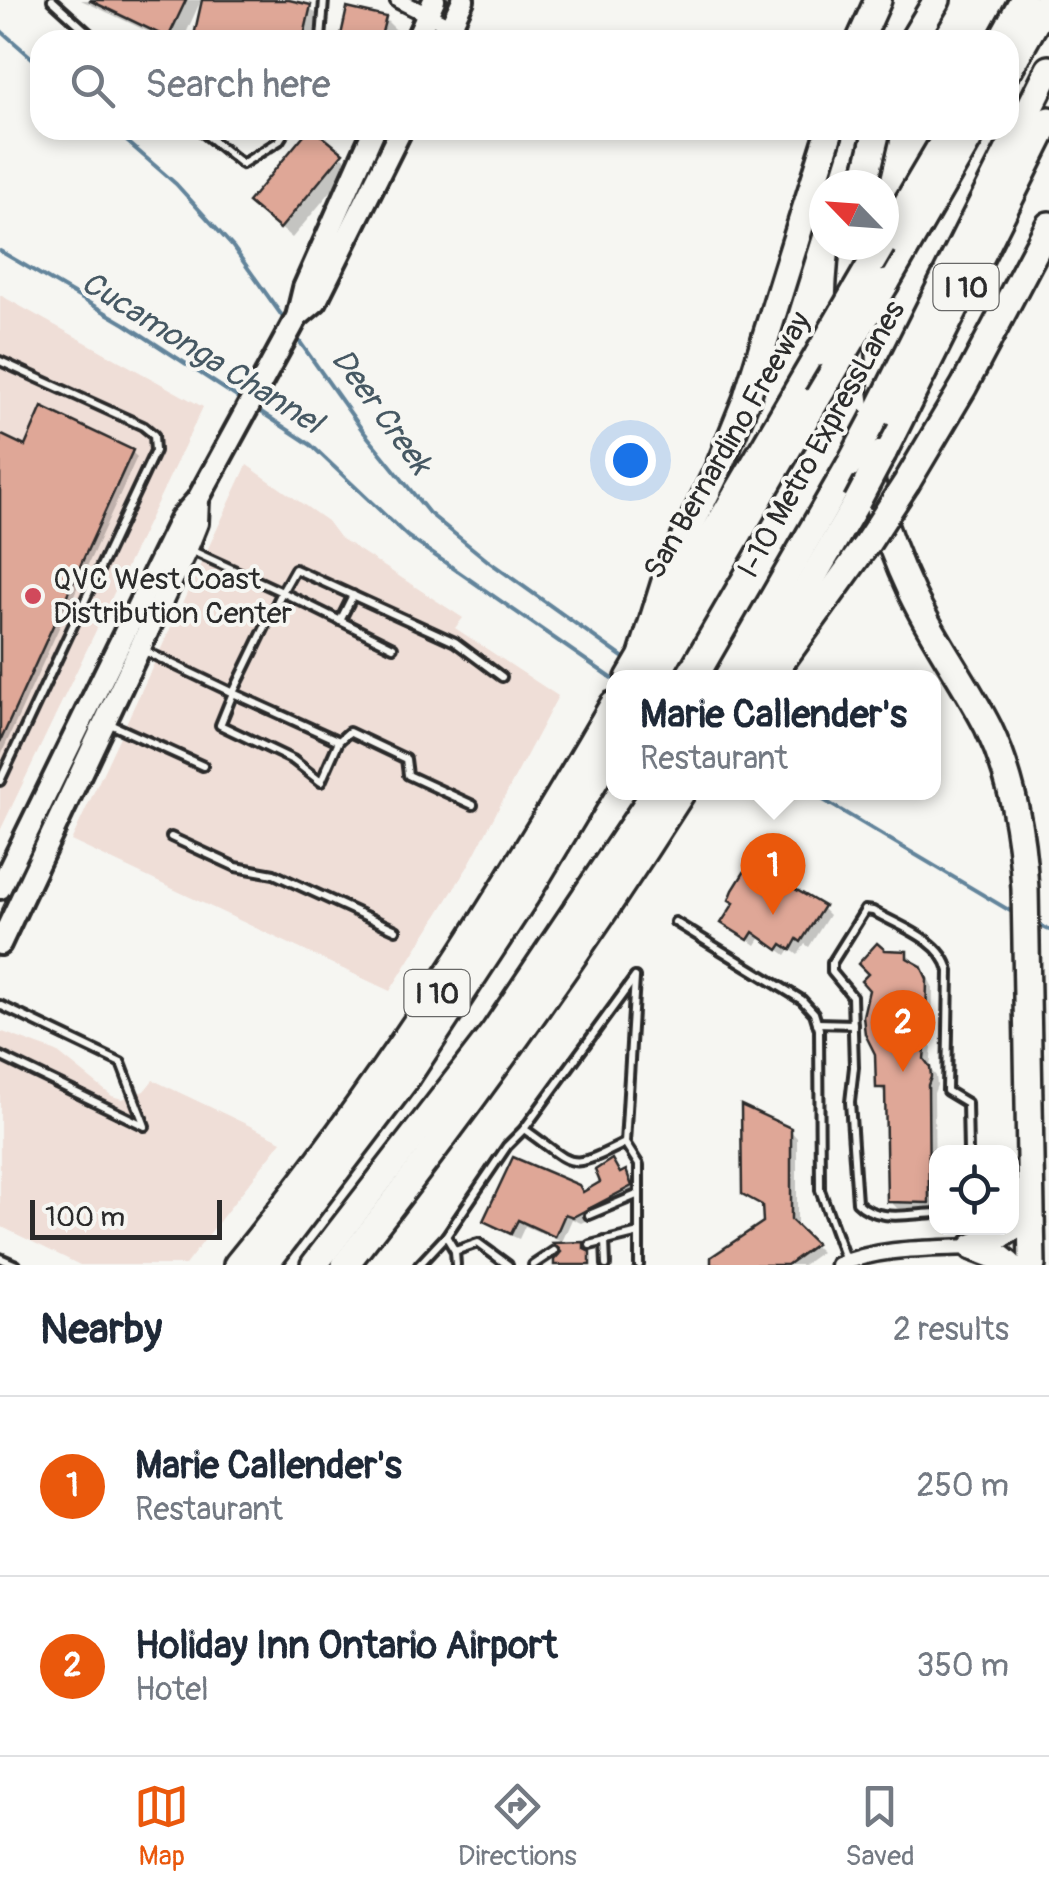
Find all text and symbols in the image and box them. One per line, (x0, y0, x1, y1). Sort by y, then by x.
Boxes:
search box (30, 30, 1019, 140)
icon: search (65, 58, 120, 113)
text: Search here (145, 61, 331, 109)
north arrow (809, 170, 899, 260)
water label: Cucamonga Channel (74, 263, 332, 445)
road number: I 10 (934, 264, 998, 310)
street label: I-10 Metro ExpressLanes (730, 294, 913, 584)
street label: San Bernardino Freeway (636, 305, 819, 585)
water label: Deer Creek (322, 341, 442, 484)
your location (605, 435, 656, 486)
place label: QVC West Coast Distribution Center (53, 561, 293, 632)
marker: QVC West Coast Distribution Center (22, 585, 44, 607)
popup (606, 670, 941, 800)
text: Marie Callender's (640, 691, 907, 739)
text: Restaurant (640, 739, 788, 779)
pin: 1 (740, 832, 806, 915)
road number: I 10 (404, 970, 470, 1016)
pin: 2 (870, 990, 936, 1072)
map controls (929, 1145, 1019, 1235)
button: locate (929, 1145, 1019, 1235)
scale bar (30, 1195, 222, 1240)
text: 100 m (45, 1200, 125, 1235)
text: Nearby (40, 1304, 162, 1356)
text: 2 results (893, 1310, 1009, 1350)
text: Marie Callender's (135, 1442, 402, 1490)
text: 1 (66, 1466, 79, 1506)
text: 250 m (917, 1466, 1009, 1506)
text: Restaurant (135, 1490, 283, 1530)
text: Holiday Inn Ontario Airport (135, 1622, 557, 1670)
text: 2 (64, 1646, 81, 1686)
text: 350 m (917, 1646, 1009, 1686)
text: Hotel (135, 1670, 209, 1710)
tab: Map (134, 1779, 189, 1874)
tab: Directions (458, 1779, 577, 1874)
tab: Saved (845, 1779, 915, 1874)

